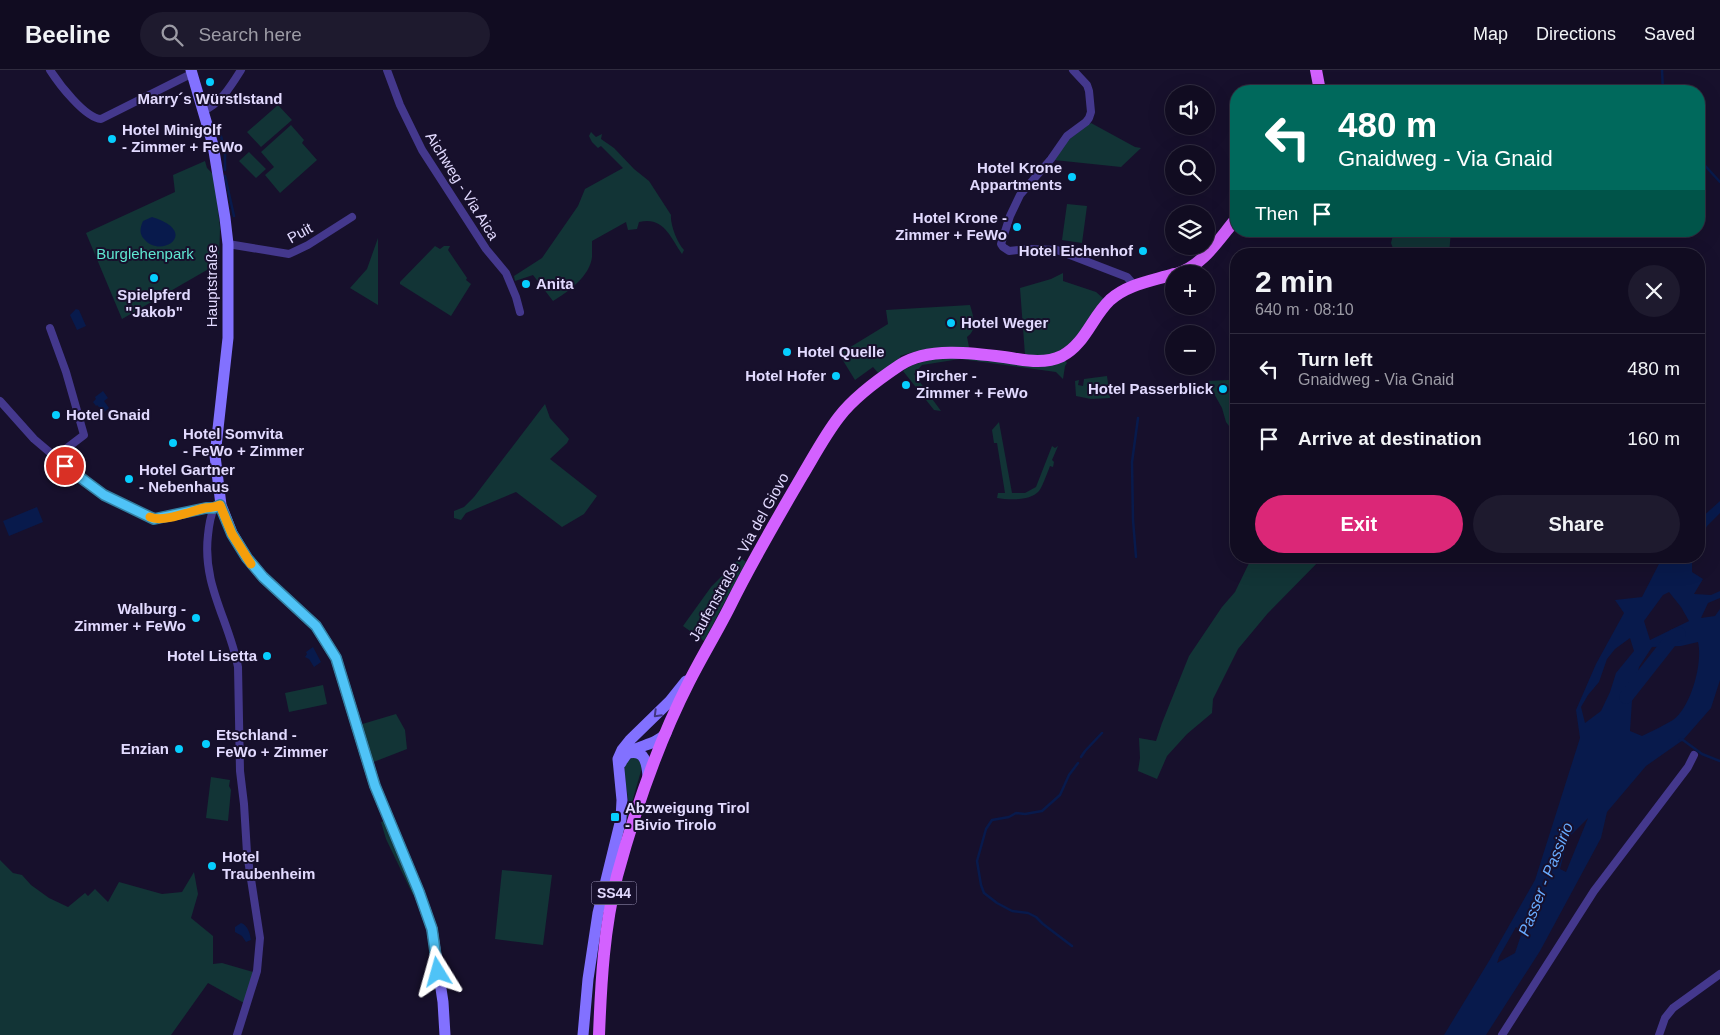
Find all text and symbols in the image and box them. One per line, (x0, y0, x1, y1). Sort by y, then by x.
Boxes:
search box (140, 12, 490, 57)
text: Beeline (25, 21, 110, 48)
icon: search (158, 21, 186, 49)
text: Search here (198, 24, 302, 45)
text: Map (1473, 24, 1508, 44)
text: Directions (1536, 24, 1616, 44)
text: Saved (1644, 24, 1695, 44)
marker: Marry´s Würstlstand (204, 76, 216, 88)
map controls (1165, 85, 1215, 375)
button: sound (1165, 85, 1215, 135)
place label: Marry´s Würstlstand (137, 90, 283, 107)
icon: left (1255, 105, 1320, 170)
text: 480 m (1338, 105, 1437, 144)
place label: Hotel Minigolf - Zimmer + FeWo (122, 121, 243, 155)
street label: Aichweg - Via Aica (422, 129, 503, 243)
marker: Hotel Minigolf - Zimmer + FeWo (106, 133, 118, 145)
button: search (1165, 145, 1215, 195)
text: Gnaidweg - Via Gnaid (1338, 146, 1553, 171)
place label: Hotel Krone Appartments (969, 159, 1062, 193)
marker: Hotel Krone Appartments (1066, 171, 1078, 183)
icon: arrive (1308, 200, 1336, 228)
text: Then (1255, 203, 1298, 224)
button: layers (1165, 205, 1215, 255)
place label: Hotel Krone - Zimmer + FeWo (895, 209, 1007, 243)
street label: Puit (284, 218, 316, 246)
marker: Hotel Krone - Zimmer + FeWo (1011, 221, 1023, 233)
place label: Hotel Eichenhof (1019, 242, 1134, 259)
park label: Burglehenpark (96, 245, 194, 262)
street label: Hauptstraße (203, 245, 220, 327)
marker: Hotel Eichenhof (1137, 245, 1149, 257)
button: + (1165, 265, 1215, 315)
text: 2 min (1255, 265, 1333, 298)
button: close (1628, 265, 1680, 317)
marker: Spielpferd "Jakob" (148, 272, 160, 284)
place label: Anita (536, 275, 574, 292)
marker: Anita (520, 278, 532, 290)
place label: Spielpferd "Jakob" (117, 286, 191, 320)
text: 640 m · 08:10 (1255, 301, 1354, 318)
place label: Hotel Weger (961, 314, 1048, 331)
marker: Hotel Weger (945, 317, 957, 329)
button: − (1165, 325, 1215, 375)
place label: Hotel Quelle (797, 343, 885, 360)
marker: Hotel Quelle (781, 346, 793, 358)
text: Turn left (1298, 349, 1373, 370)
icon: left (1255, 355, 1283, 383)
text: 480 m (1627, 358, 1680, 379)
place label: Hotel Hofer (745, 367, 826, 384)
place label: Pircher - Zimmer + FeWo (916, 367, 1028, 401)
marker: Hotel Hofer (830, 370, 842, 382)
text: Gnaidweg - Via Gnaid (1298, 371, 1454, 388)
marker: Pircher - Zimmer + FeWo (900, 379, 912, 391)
place label: Hotel Passerblick (1088, 380, 1214, 397)
marker: Hotel Passerblick (1217, 383, 1229, 395)
place label: Hotel Gnaid (66, 406, 150, 423)
marker: Hotel Gnaid (50, 409, 62, 421)
place label: Hotel Somvita - FeWo + Zimmer (183, 425, 304, 459)
icon: arrive (1255, 425, 1283, 453)
text: Arrive at destination (1298, 428, 1482, 449)
text: 160 m (1627, 428, 1680, 449)
marker: Hotel Somvita - FeWo + Zimmer (167, 437, 179, 449)
pin (44, 445, 86, 487)
icon: arrive (51, 452, 79, 480)
place label: Hotel Gartner - Nebenhaus (139, 461, 235, 495)
street label: Jaufenstraße - Via del Giovo (685, 470, 792, 644)
marker: Hotel Gartner - Nebenhaus (123, 473, 135, 485)
button: Exit (1255, 495, 1463, 553)
button: Share (1473, 495, 1680, 553)
place label: Walburg - Zimmer + FeWo (74, 600, 186, 634)
marker: Walburg - Zimmer + FeWo (190, 612, 202, 624)
place label: Hotel Lisetta (167, 647, 258, 664)
marker: Hotel Lisetta (261, 650, 273, 662)
one-way arrow (653, 708, 662, 717)
place label: Etschland - FeWo + Zimmer (216, 726, 328, 760)
marker: Etschland - FeWo + Zimmer (200, 738, 212, 750)
place label: Enzian (121, 740, 169, 757)
marker: Enzian (173, 743, 185, 755)
place label: Abzweigung Tirol - Bivio Tirolo (625, 799, 750, 833)
marker: Abzweigung Tirol - Bivio Tirolo (609, 811, 621, 823)
water label: Passer - Passirio (1515, 820, 1576, 938)
place label: Hotel Traubenheim (222, 848, 315, 882)
marker: Hotel Traubenheim (206, 860, 218, 872)
road number: SS44 (592, 881, 636, 904)
position arrow (411, 945, 463, 997)

